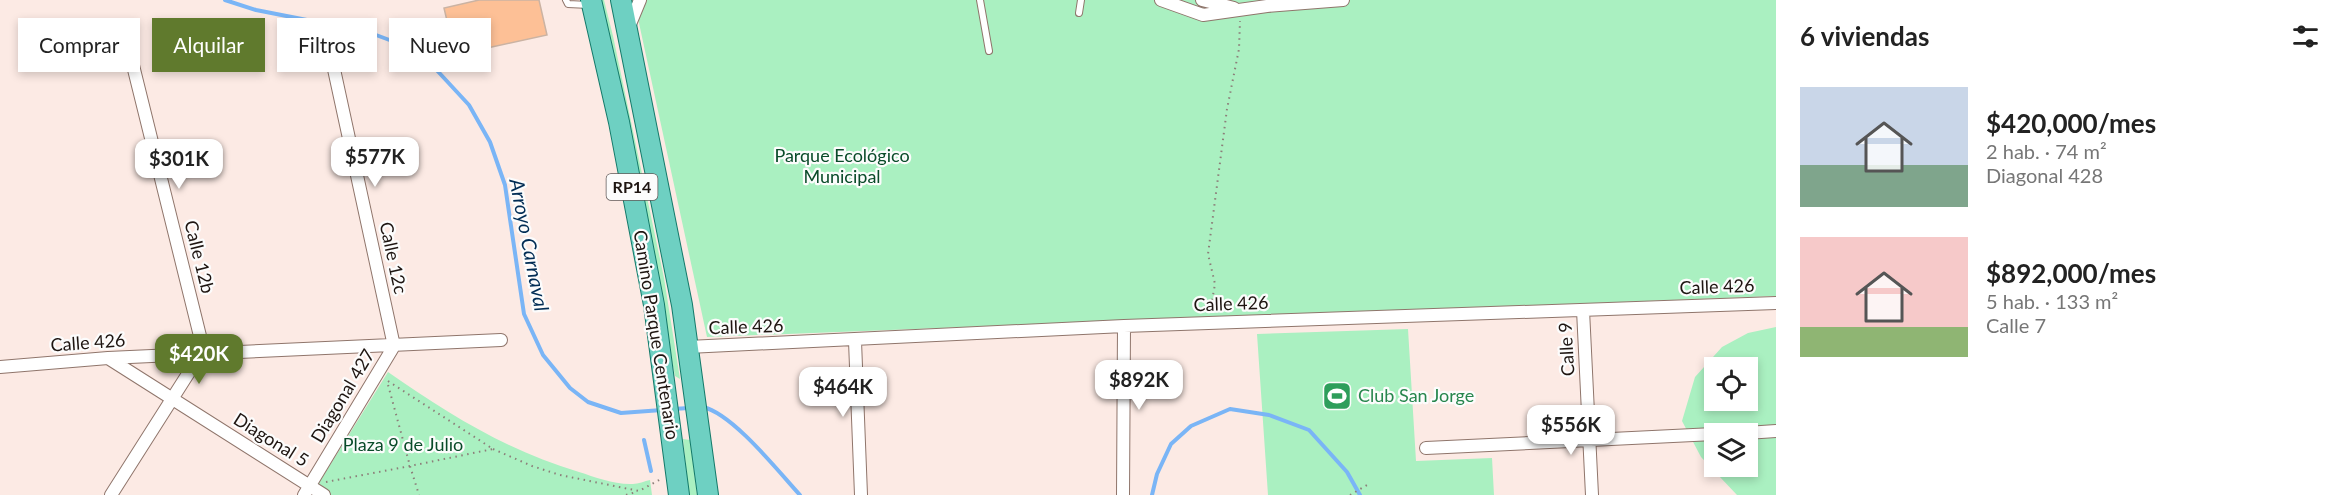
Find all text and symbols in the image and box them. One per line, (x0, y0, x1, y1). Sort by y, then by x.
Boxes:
chip: Comprar (18, 18, 140, 72)
chip: Alquilar (152, 18, 265, 72)
chip: Filtros (277, 18, 377, 72)
chip: Nuevo (389, 18, 491, 72)
text: 6 viviendas (1800, 20, 1929, 52)
icon: filters (2289, 20, 2322, 53)
text: $420,000/mes (1986, 107, 2156, 139)
icon: home (1848, 111, 1920, 183)
pin: $577K (333, 137, 417, 188)
pin: $301K (137, 139, 221, 190)
text: 2 hab. · 74 m² (1986, 139, 2107, 163)
text: $577K (345, 144, 405, 168)
park label: Parque Ecológico Municipal (774, 144, 910, 187)
text: $301K (149, 146, 209, 170)
text: Diagonal 428 (1986, 163, 2103, 187)
road number: RP14 (606, 174, 658, 200)
water label: Arroyo Carnaval (505, 175, 555, 314)
street label: Calle 12b (180, 218, 220, 296)
street label: Calle 12c (376, 220, 412, 296)
street label: Camino Parque Centenario (630, 228, 684, 441)
text: $892,000/mes (1986, 257, 2156, 289)
icon: home (1848, 261, 1920, 333)
street label: Calle 426 (1679, 274, 1755, 298)
text: 5 hab. · 133 m² (1986, 289, 2118, 313)
street label: Calle 426 (1193, 291, 1269, 315)
text: Calle 7 (1986, 313, 2046, 337)
street label: Calle 426 (708, 314, 784, 338)
street label: Calle 9 (1554, 321, 1578, 377)
street label: Calle 426 (50, 328, 126, 356)
pin: $420K (157, 334, 241, 385)
text: $420K (169, 341, 229, 365)
street label: Diagonal 427 (306, 345, 379, 446)
map controls (1704, 357, 1758, 477)
button: locate (1704, 357, 1758, 411)
pin: $892K (1097, 360, 1181, 411)
pin: $464K (801, 367, 885, 418)
text: $892K (1109, 367, 1169, 391)
text: $464K (813, 374, 873, 398)
sports icon: Club San Jorge (1321, 380, 1353, 412)
place label: Club San Jorge (1358, 384, 1474, 406)
pin: $556K (1529, 405, 1613, 456)
street label: Diagonal 5 (230, 407, 313, 471)
text: $556K (1541, 412, 1601, 436)
button: layers (1704, 423, 1758, 477)
park label: Plaza 9 de Julio (343, 433, 463, 455)

